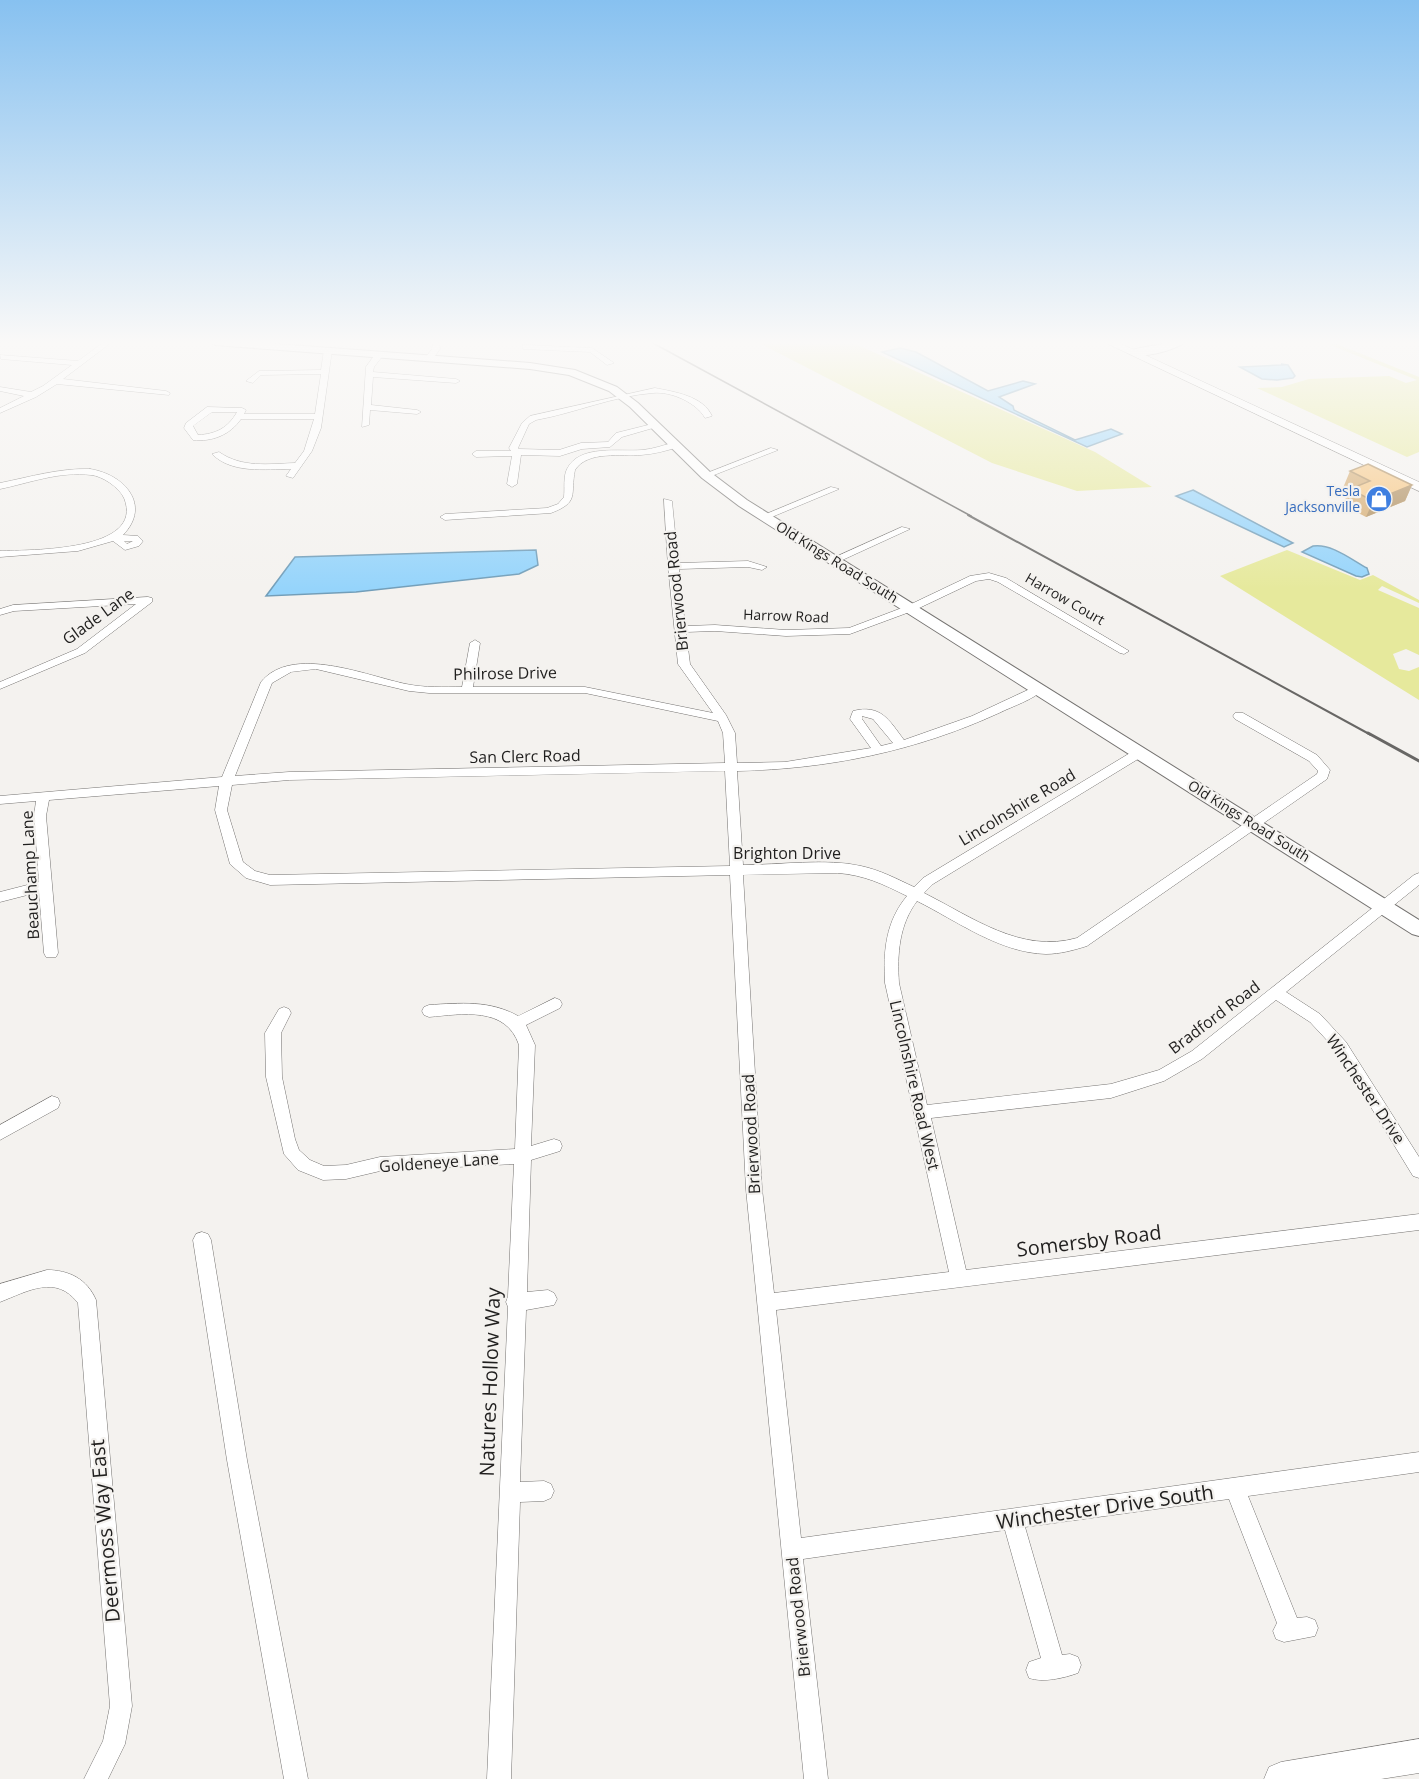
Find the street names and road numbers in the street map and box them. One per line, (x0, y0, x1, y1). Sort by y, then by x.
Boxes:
street label: Old Kings Road South (773, 516, 902, 607)
street label: Brierwood Road (659, 530, 693, 652)
street label: Harrow Court (1022, 568, 1109, 629)
street label: Glade Lane (58, 583, 138, 649)
street label: Harrow Road (743, 605, 829, 626)
street label: Philrose Drive (453, 661, 557, 685)
street label: San Clerc Road (469, 744, 581, 768)
street label: Lincolnshire Road (954, 763, 1080, 851)
street label: Old Kings Road South (1185, 775, 1314, 866)
street label: Beauchamp Lane (16, 810, 44, 940)
street label: Brighton Drive (733, 842, 841, 864)
street label: Bradford Road (1164, 975, 1264, 1059)
street label: Lincolnshire Road West (885, 998, 945, 1172)
street label: Winchester Drive (1321, 1030, 1411, 1148)
street label: Brierwood Road (737, 1073, 765, 1195)
street label: Goldeneye Lane (378, 1147, 500, 1177)
street label: Somersby Road (1015, 1218, 1163, 1263)
street label: Natures Hollow Way (473, 1286, 506, 1477)
street label: Deermoss Way East (83, 1438, 126, 1624)
street label: Winchester Drive South (995, 1478, 1215, 1535)
street label: Brierwood Road (781, 1556, 815, 1678)

